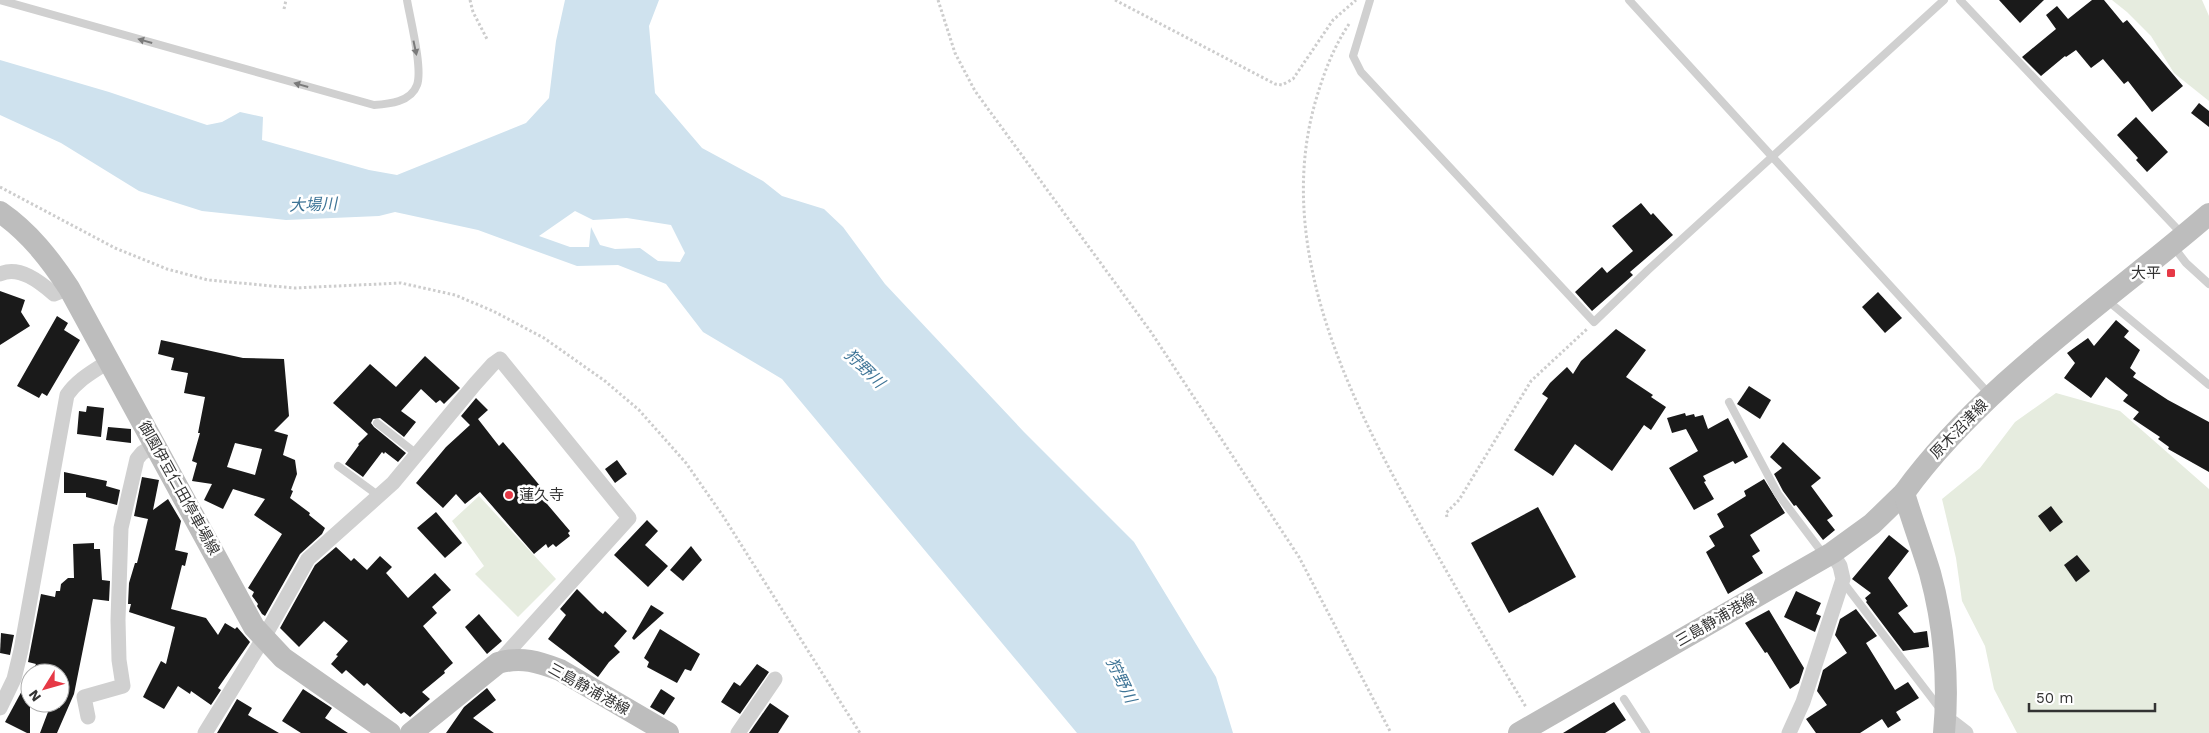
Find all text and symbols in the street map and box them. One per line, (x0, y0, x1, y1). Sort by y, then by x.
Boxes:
one-way arrow (138, 36, 153, 44)
one-way arrow (411, 41, 419, 57)
one-way arrow (294, 81, 309, 89)
water label: 大場川 (289, 194, 339, 215)
place label: 大平 (2131, 264, 2161, 282)
marker: 大平 (2165, 267, 2177, 279)
water label: 狩野川 (841, 345, 890, 393)
street label: 原木沼津線 (1926, 396, 1992, 462)
street label: 御園伊豆仁田停車場線 (135, 418, 223, 558)
place label: 蓮久寺 (519, 486, 564, 504)
marker: 蓮久寺 (503, 489, 515, 501)
street label: 三島静浦港線 (1673, 590, 1759, 650)
water label: 狩野川 (1102, 654, 1141, 708)
street label: 三島静浦港線 (545, 659, 633, 719)
north arrow (20, 663, 70, 713)
scale bar (2029, 680, 2155, 712)
text: N (25, 687, 44, 705)
text: 50 m (2036, 689, 2073, 707)

